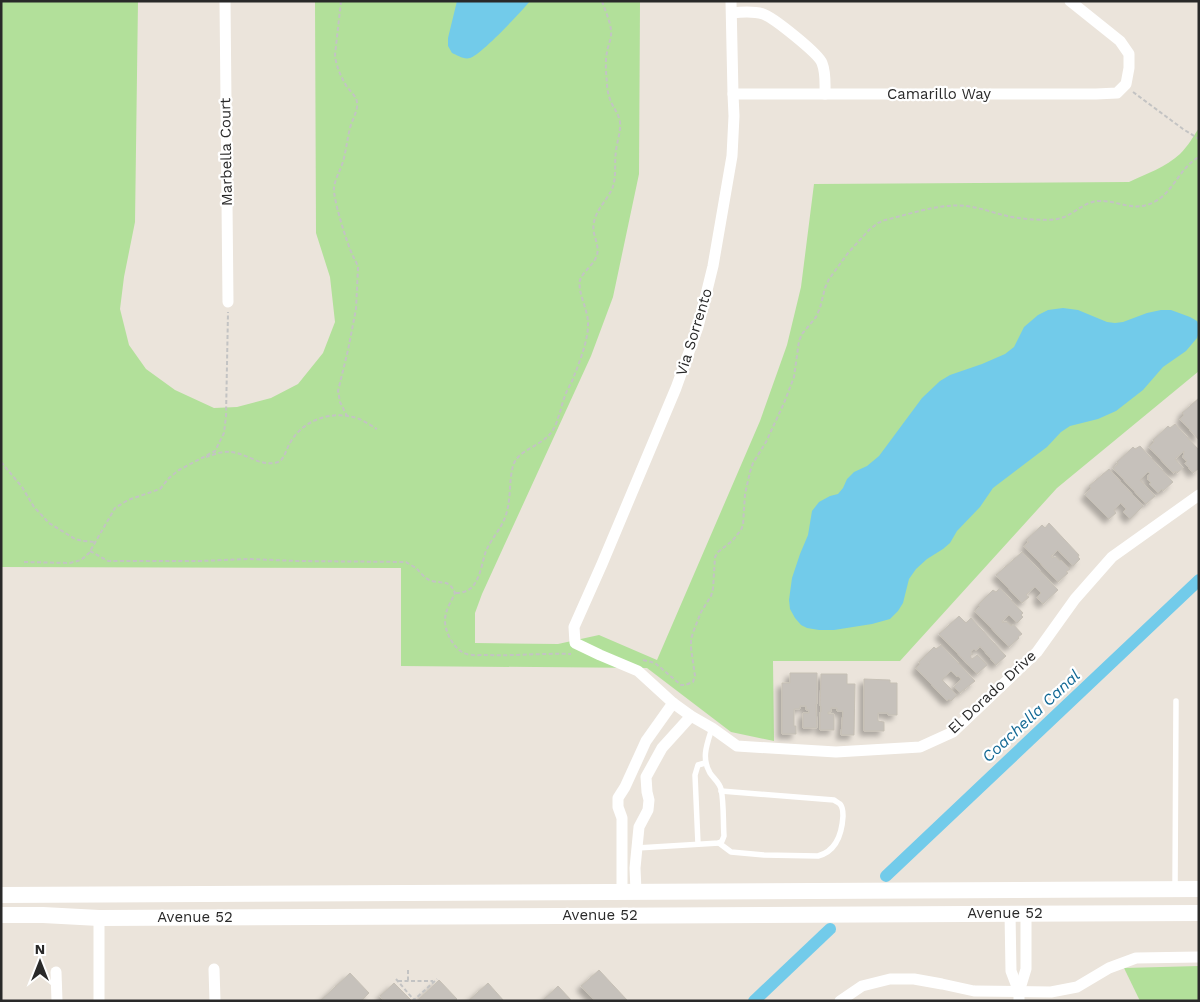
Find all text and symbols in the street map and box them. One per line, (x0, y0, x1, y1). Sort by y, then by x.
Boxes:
street label: Camarillo Way (887, 85, 991, 103)
street label: Marbella Court (216, 97, 236, 206)
street label: Via Sorrento (672, 286, 716, 378)
street label: El Dorado Drive (944, 647, 1040, 737)
water label: Coachella Canal (978, 666, 1084, 766)
street label: Avenue 52 (967, 904, 1043, 922)
street label: Avenue 52 (562, 906, 638, 924)
street label: Avenue 52 (157, 908, 233, 926)
north arrow (15, 937, 65, 987)
text: N (35, 941, 45, 957)

